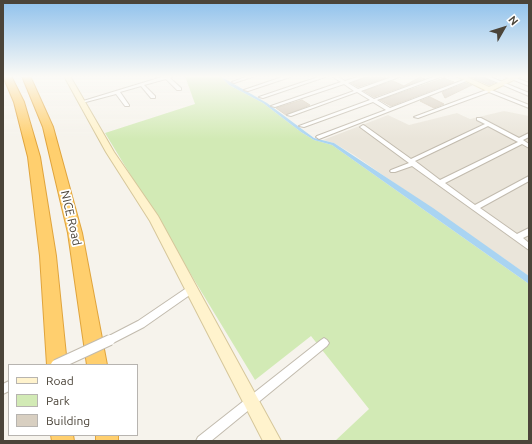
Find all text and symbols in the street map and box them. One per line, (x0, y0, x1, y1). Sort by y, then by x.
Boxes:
north arrow (484, 8, 524, 48)
text: N (506, 13, 521, 27)
street label: NICE Road (58, 189, 84, 247)
legend (8, 364, 138, 436)
text: Road (46, 374, 74, 387)
text: Park (46, 394, 70, 407)
text: Building (46, 414, 90, 427)

